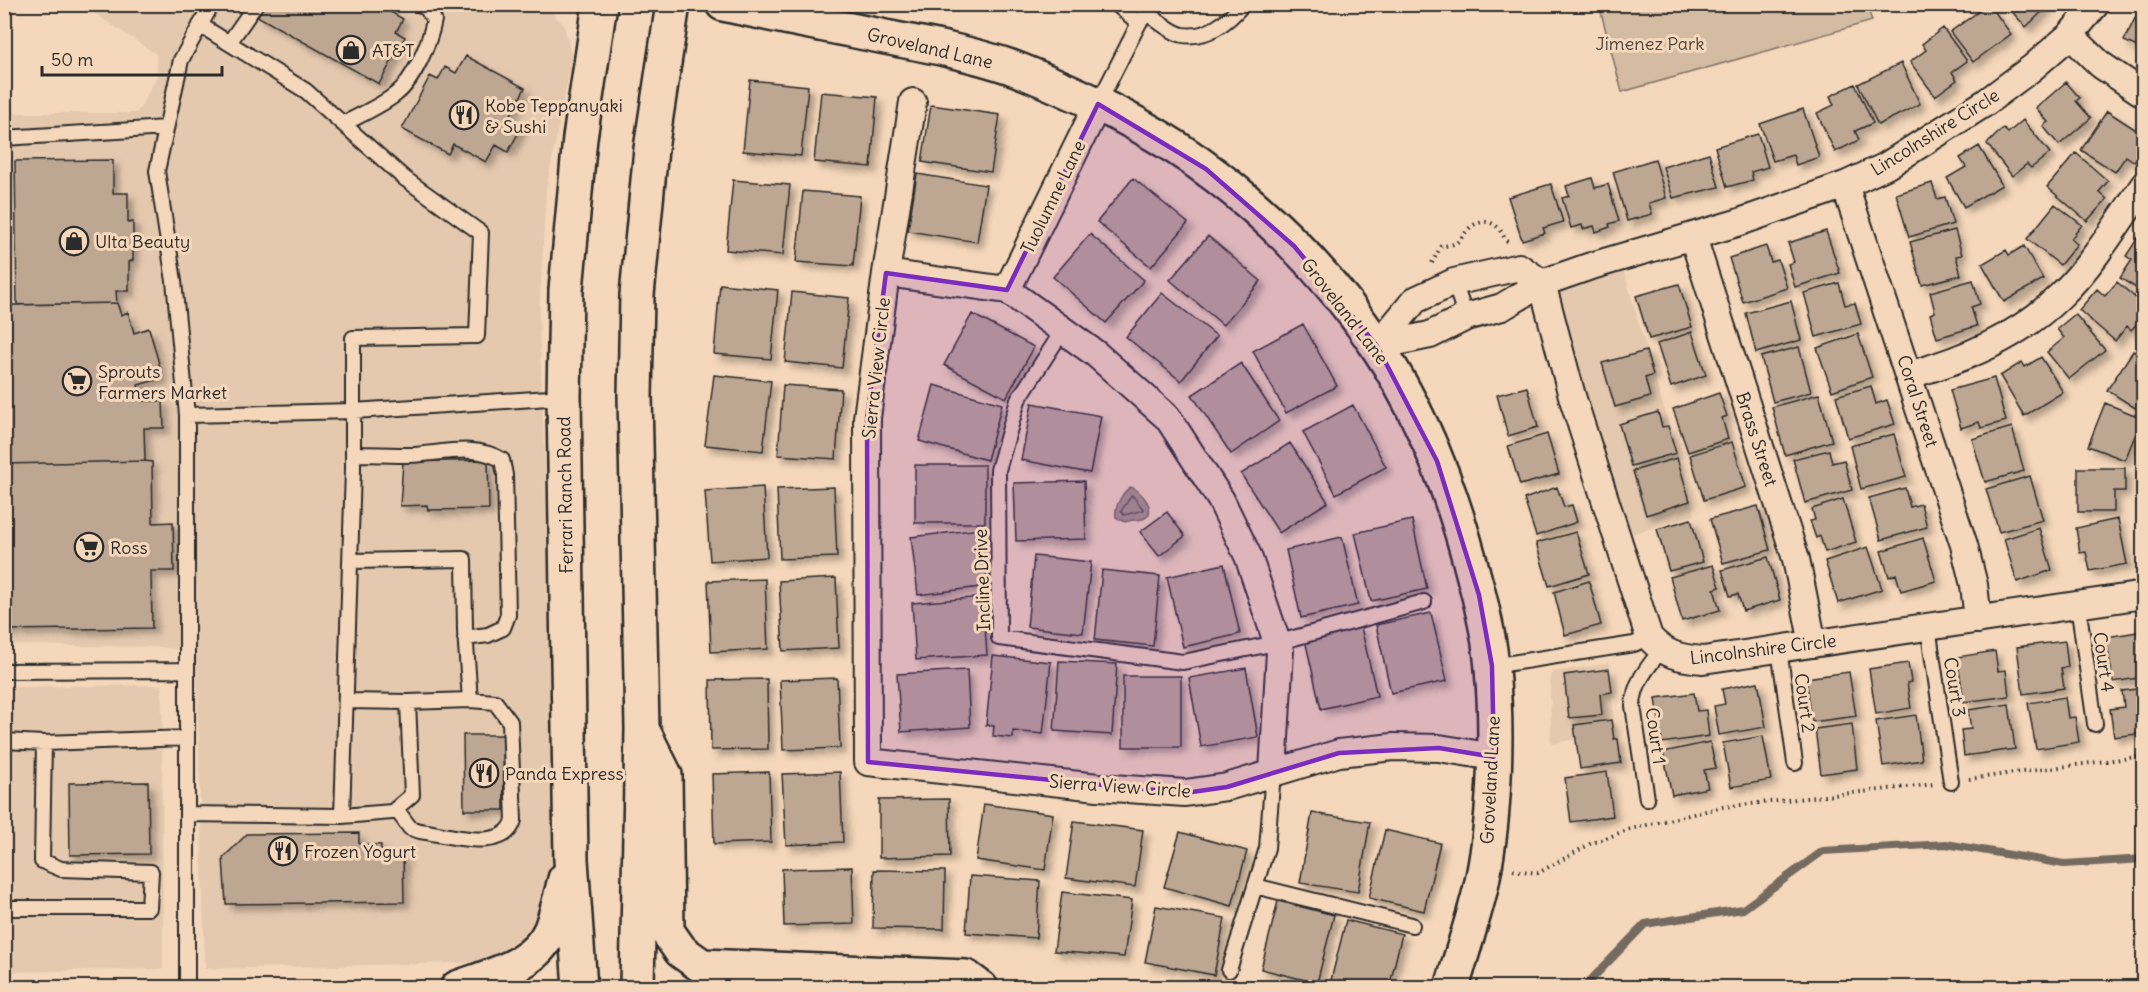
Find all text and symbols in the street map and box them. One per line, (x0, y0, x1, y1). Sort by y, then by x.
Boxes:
street label: Groveland Lane (865, 22, 995, 74)
park label: Jimenez Park (1595, 32, 1705, 55)
shop icon: AT&T (335, 34, 367, 66)
scale bar (42, 39, 222, 77)
place label: AT&T (372, 39, 415, 62)
text: 50 m (51, 48, 93, 71)
street label: Lincolnshire Circle (1867, 83, 2003, 181)
place label: Kobe Teppanyaki & Sushi (485, 94, 623, 138)
restaurant icon: Kobe Teppanyaki & Sushi (448, 99, 480, 131)
street label: Tuolumne Lane (1016, 136, 1090, 258)
shop icon: Ulta Beauty (58, 225, 90, 257)
place label: Ulta Beauty (95, 230, 190, 253)
street label: Groveland Lane (1296, 253, 1394, 369)
street label: Sierra View Circle (857, 296, 895, 440)
street label: Coral Street (1892, 352, 1944, 450)
place label: Sprouts Farmers Market (98, 360, 227, 404)
supermarket icon: Sprouts Farmers Market (61, 365, 93, 397)
street label: Brass Street (1731, 389, 1783, 489)
street label: Ferrari Ranch Road (552, 416, 578, 574)
street label: Incline Drive (969, 528, 995, 632)
supermarket icon: Ross (73, 531, 105, 563)
place label: Ross (110, 536, 148, 559)
street label: Lincolnshire Circle (1689, 629, 1837, 669)
street label: Court 4 (2088, 630, 2120, 694)
street label: Court 3 (1939, 655, 1971, 719)
street label: Court 2 (1789, 672, 1821, 734)
street label: Court 1 (1641, 706, 1671, 766)
street label: Groveland Lane (1475, 715, 1505, 845)
restaurant icon: Panda Express (468, 757, 500, 789)
place label: Panda Express (505, 762, 624, 785)
street label: Sierra View Circle (1048, 770, 1192, 802)
restaurant icon: Frozen Yogurt (267, 835, 299, 867)
place label: Frozen Yogurt (304, 840, 416, 863)

